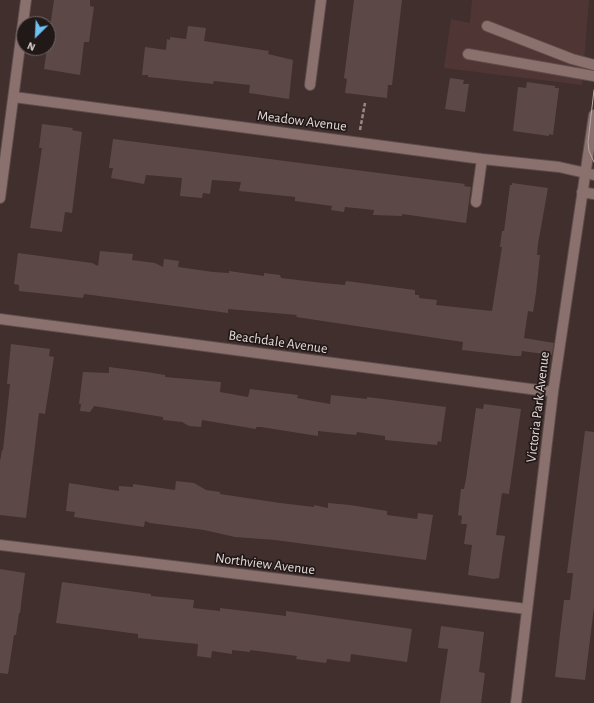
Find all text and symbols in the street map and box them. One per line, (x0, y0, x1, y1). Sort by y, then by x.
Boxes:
north arrow (16, 16, 56, 56)
text: N (26, 40, 37, 53)
street label: Meadow Avenue (256, 107, 348, 135)
street label: Beachdale Avenue (227, 327, 329, 357)
street label: Victoria Park Avenue (523, 351, 553, 463)
street label: Northview Avenue (214, 550, 316, 578)

